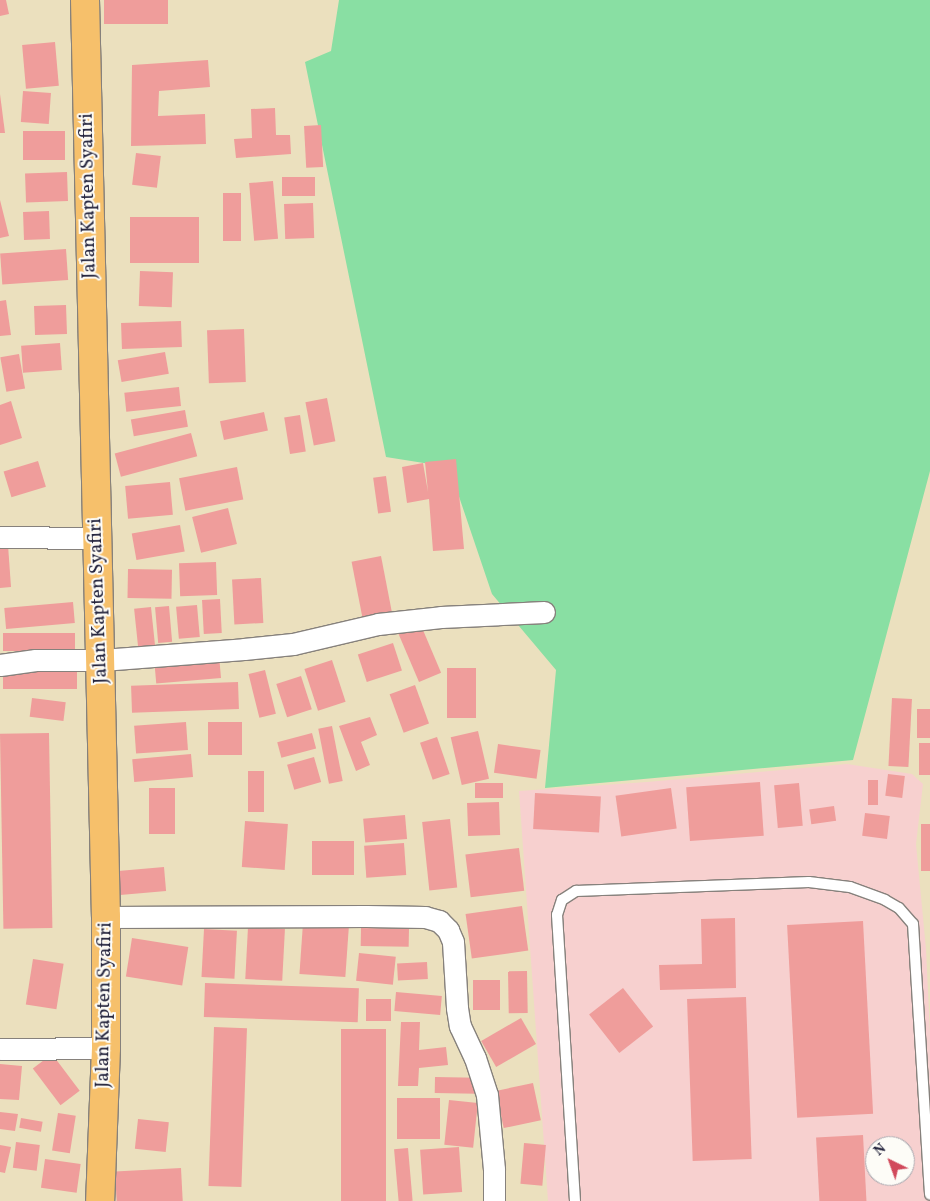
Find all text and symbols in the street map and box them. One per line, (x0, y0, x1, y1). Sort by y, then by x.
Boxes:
street label: Jalan Kapten Syafiri (76, 113, 102, 279)
street label: Jalan Kapten Syafiri (85, 518, 113, 684)
street label: Jalan Kapten Syafiri (92, 922, 118, 1088)
north arrow (865, 1136, 915, 1186)
text: N (870, 1140, 890, 1161)

